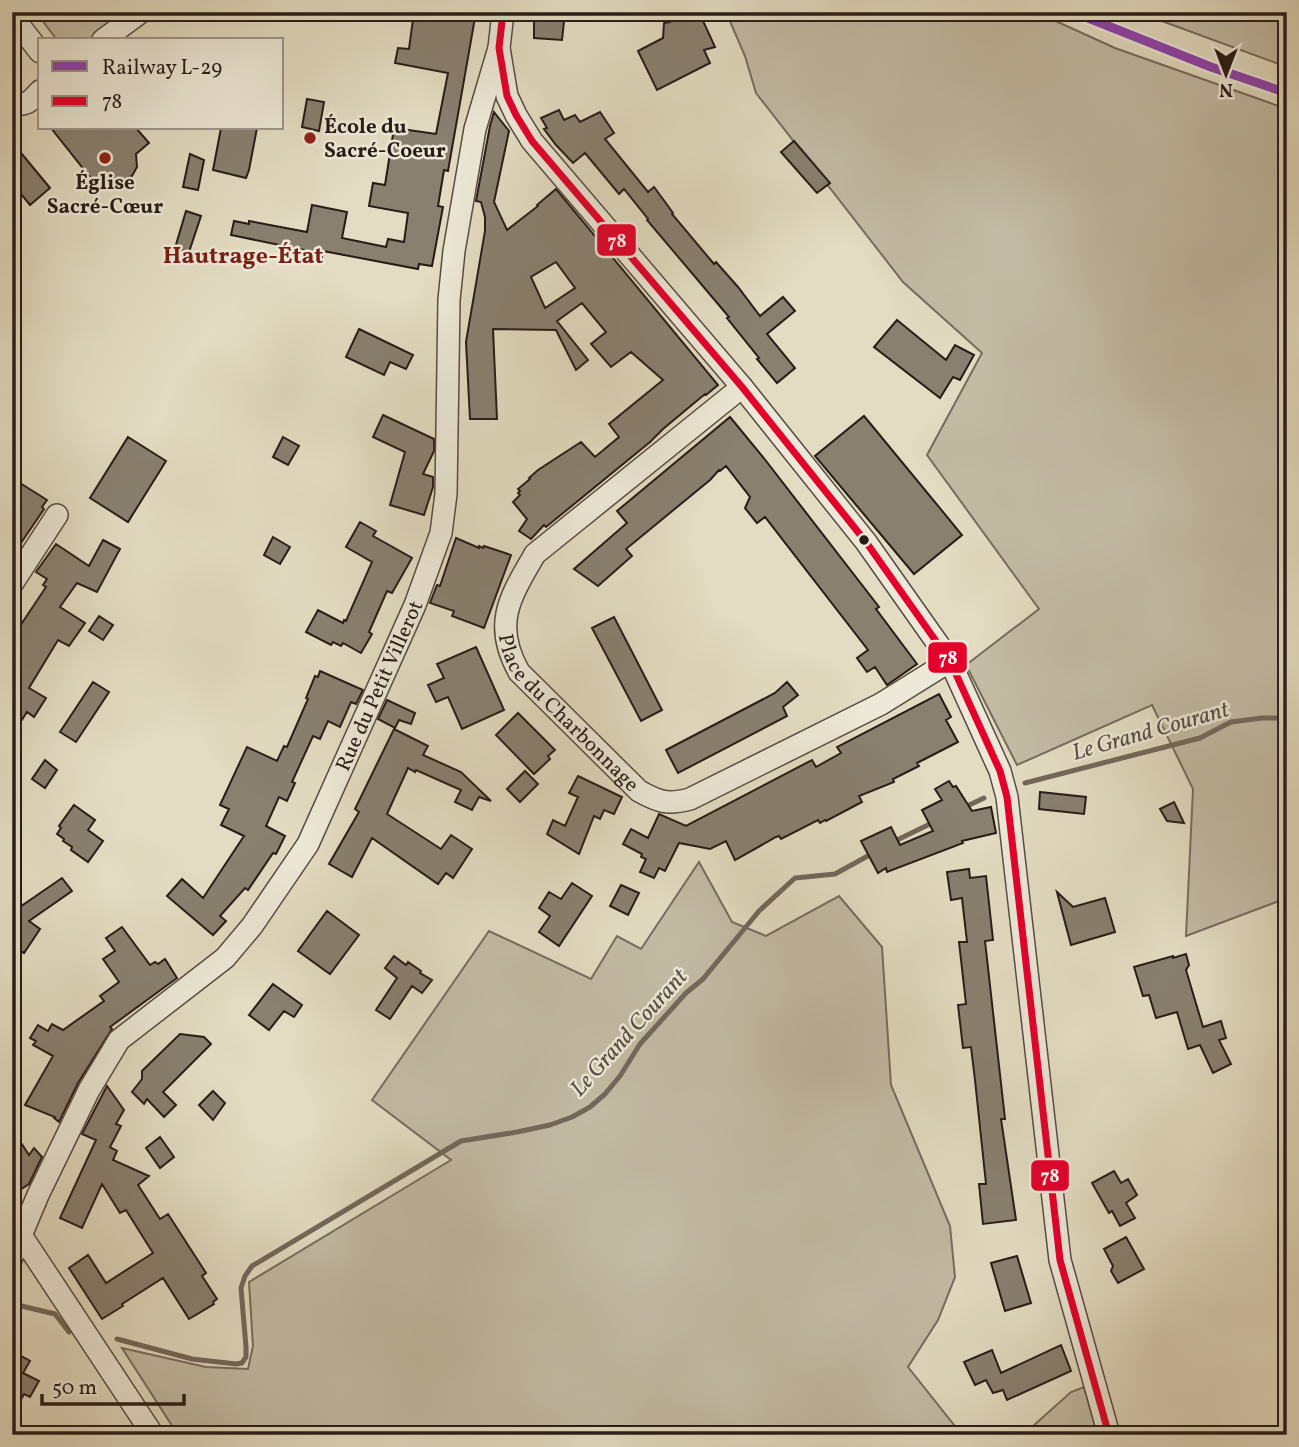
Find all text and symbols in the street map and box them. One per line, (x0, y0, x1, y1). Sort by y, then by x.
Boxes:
legend (38, 38, 284, 130)
north arrow (1190, 38, 1260, 108)
text: Railway L-29 (102, 54, 222, 83)
text: N (1219, 76, 1233, 102)
text: 78 (102, 88, 122, 117)
place label: École du Sacré-Coeur (324, 113, 446, 166)
marker: École du Sacré-Coeur (302, 130, 318, 146)
marker: Église Sacré-Cœur (97, 150, 113, 166)
place label: Église Sacré-Cœur (47, 169, 163, 222)
line badge: 78 (596, 223, 637, 257)
text: 78 (607, 229, 627, 255)
district label: Hautrage-État (163, 240, 323, 274)
unlabelled marker (857, 533, 871, 547)
street label: Rue du Petit Villerot (329, 597, 431, 776)
street label: Place du Charbonnage (490, 632, 645, 799)
line badge: 78 (927, 641, 968, 674)
text: 78 (938, 646, 958, 672)
water label: Le Grand Courant (1068, 694, 1233, 770)
water label: Le Grand Courant (563, 962, 696, 1104)
line badge: 78 (1030, 1159, 1070, 1192)
text: 78 (1040, 1164, 1060, 1190)
scale bar (42, 1363, 184, 1407)
text: 50 m (52, 1374, 97, 1403)

